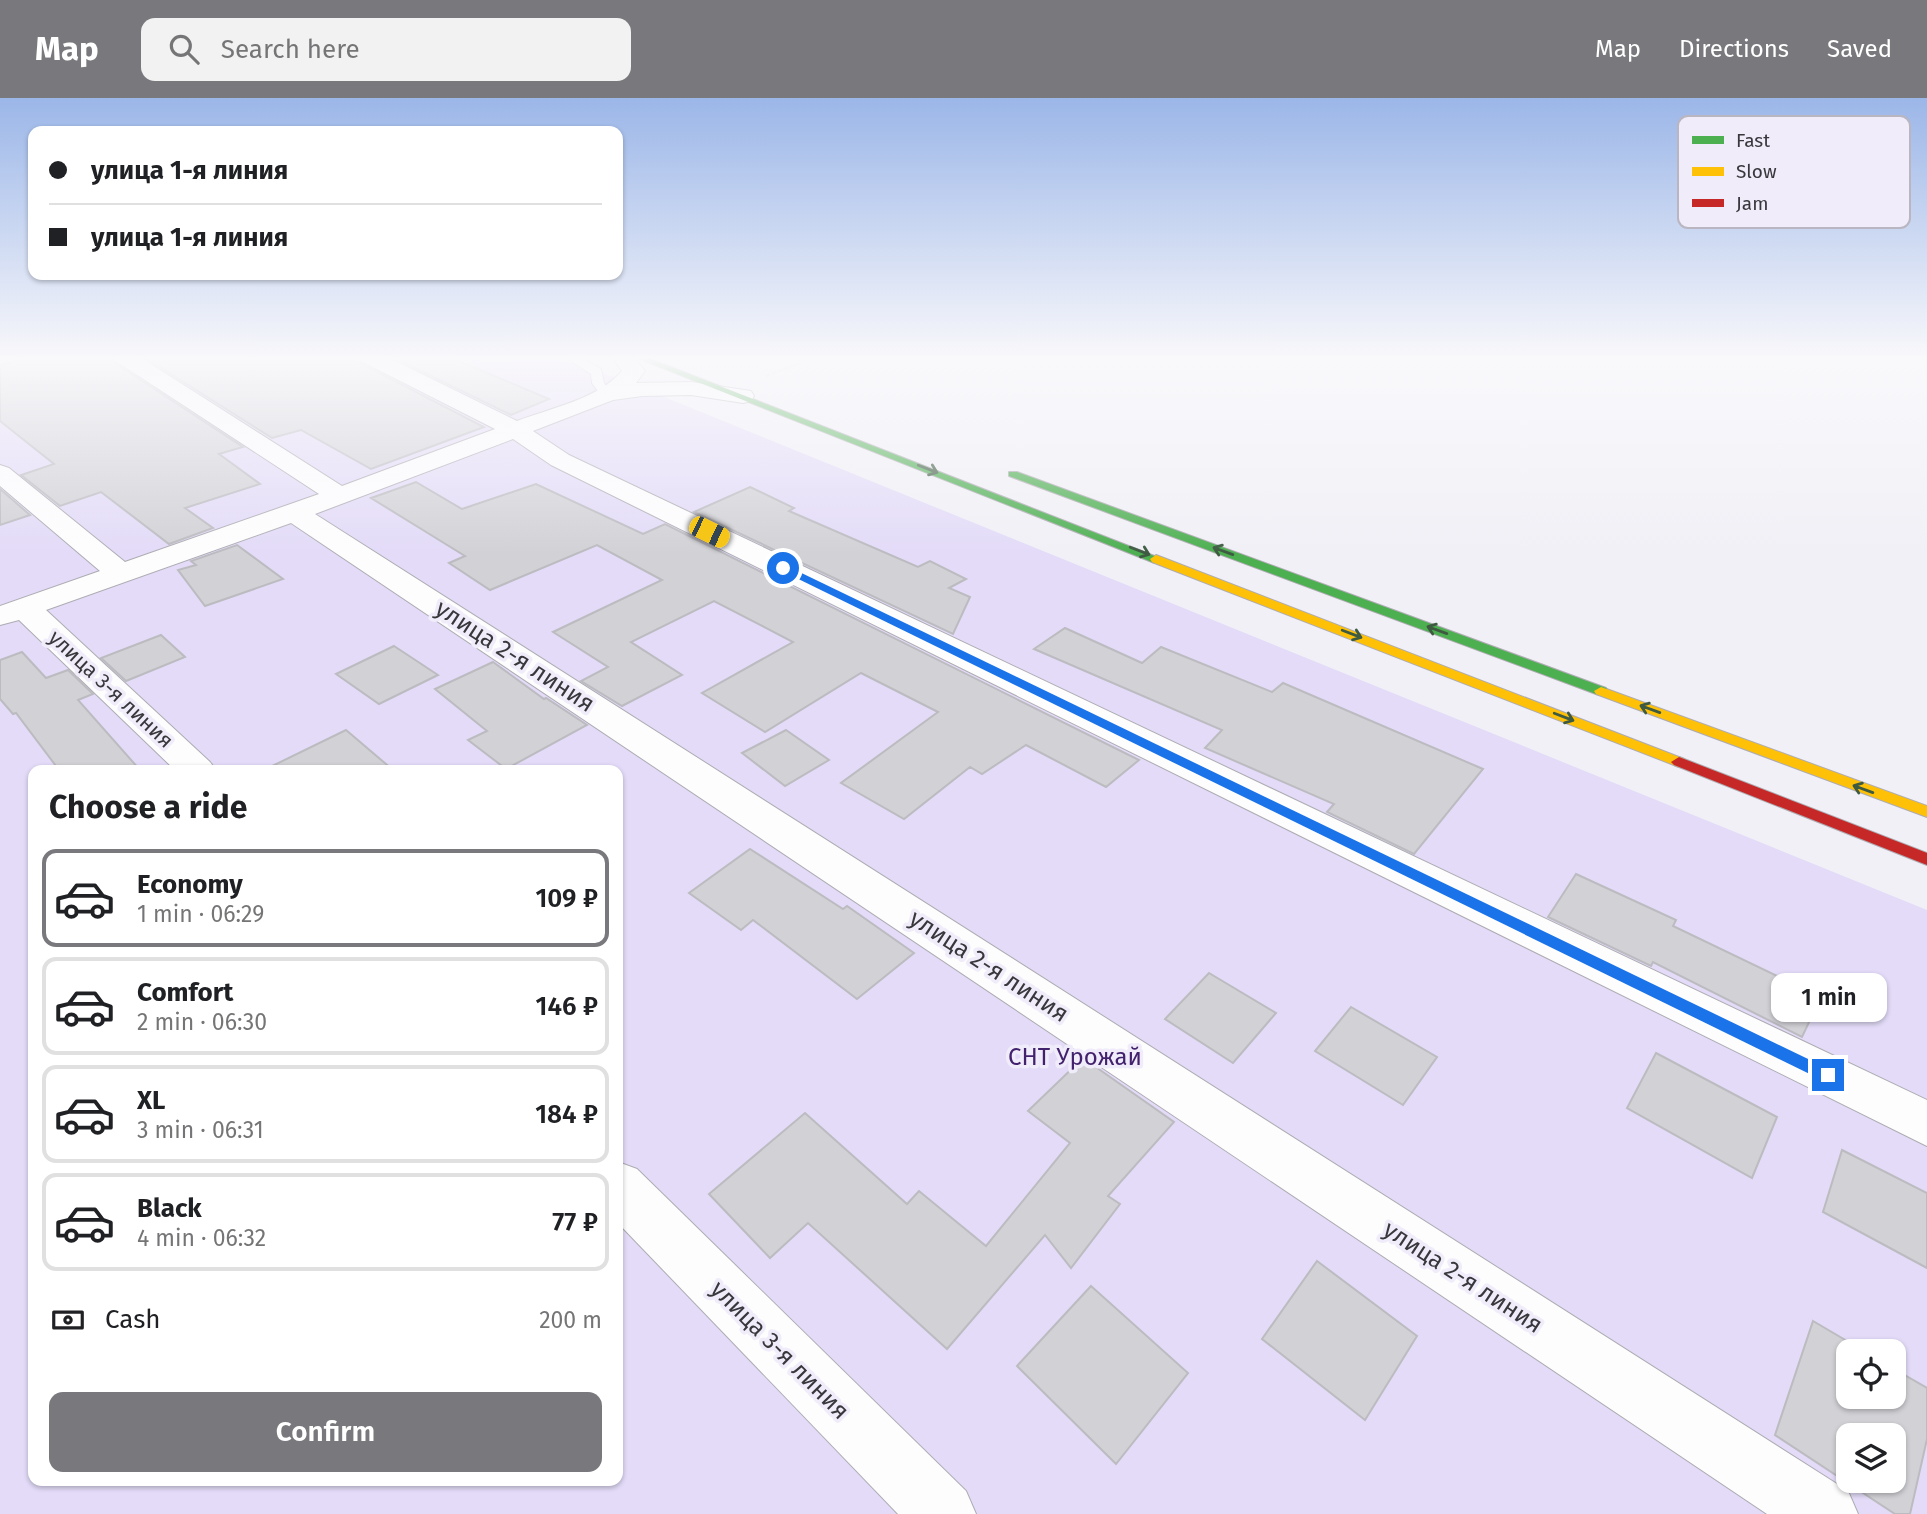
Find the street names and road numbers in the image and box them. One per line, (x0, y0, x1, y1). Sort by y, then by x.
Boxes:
street label: улица 2-я линия (430, 594, 600, 718)
street label: улица 3-я линия (43, 625, 179, 753)
street label: улица 2-я линия (904, 904, 1074, 1028)
street label: улица 2-я линия (1378, 1215, 1548, 1339)
street label: улица 3-я линия (705, 1275, 855, 1425)

